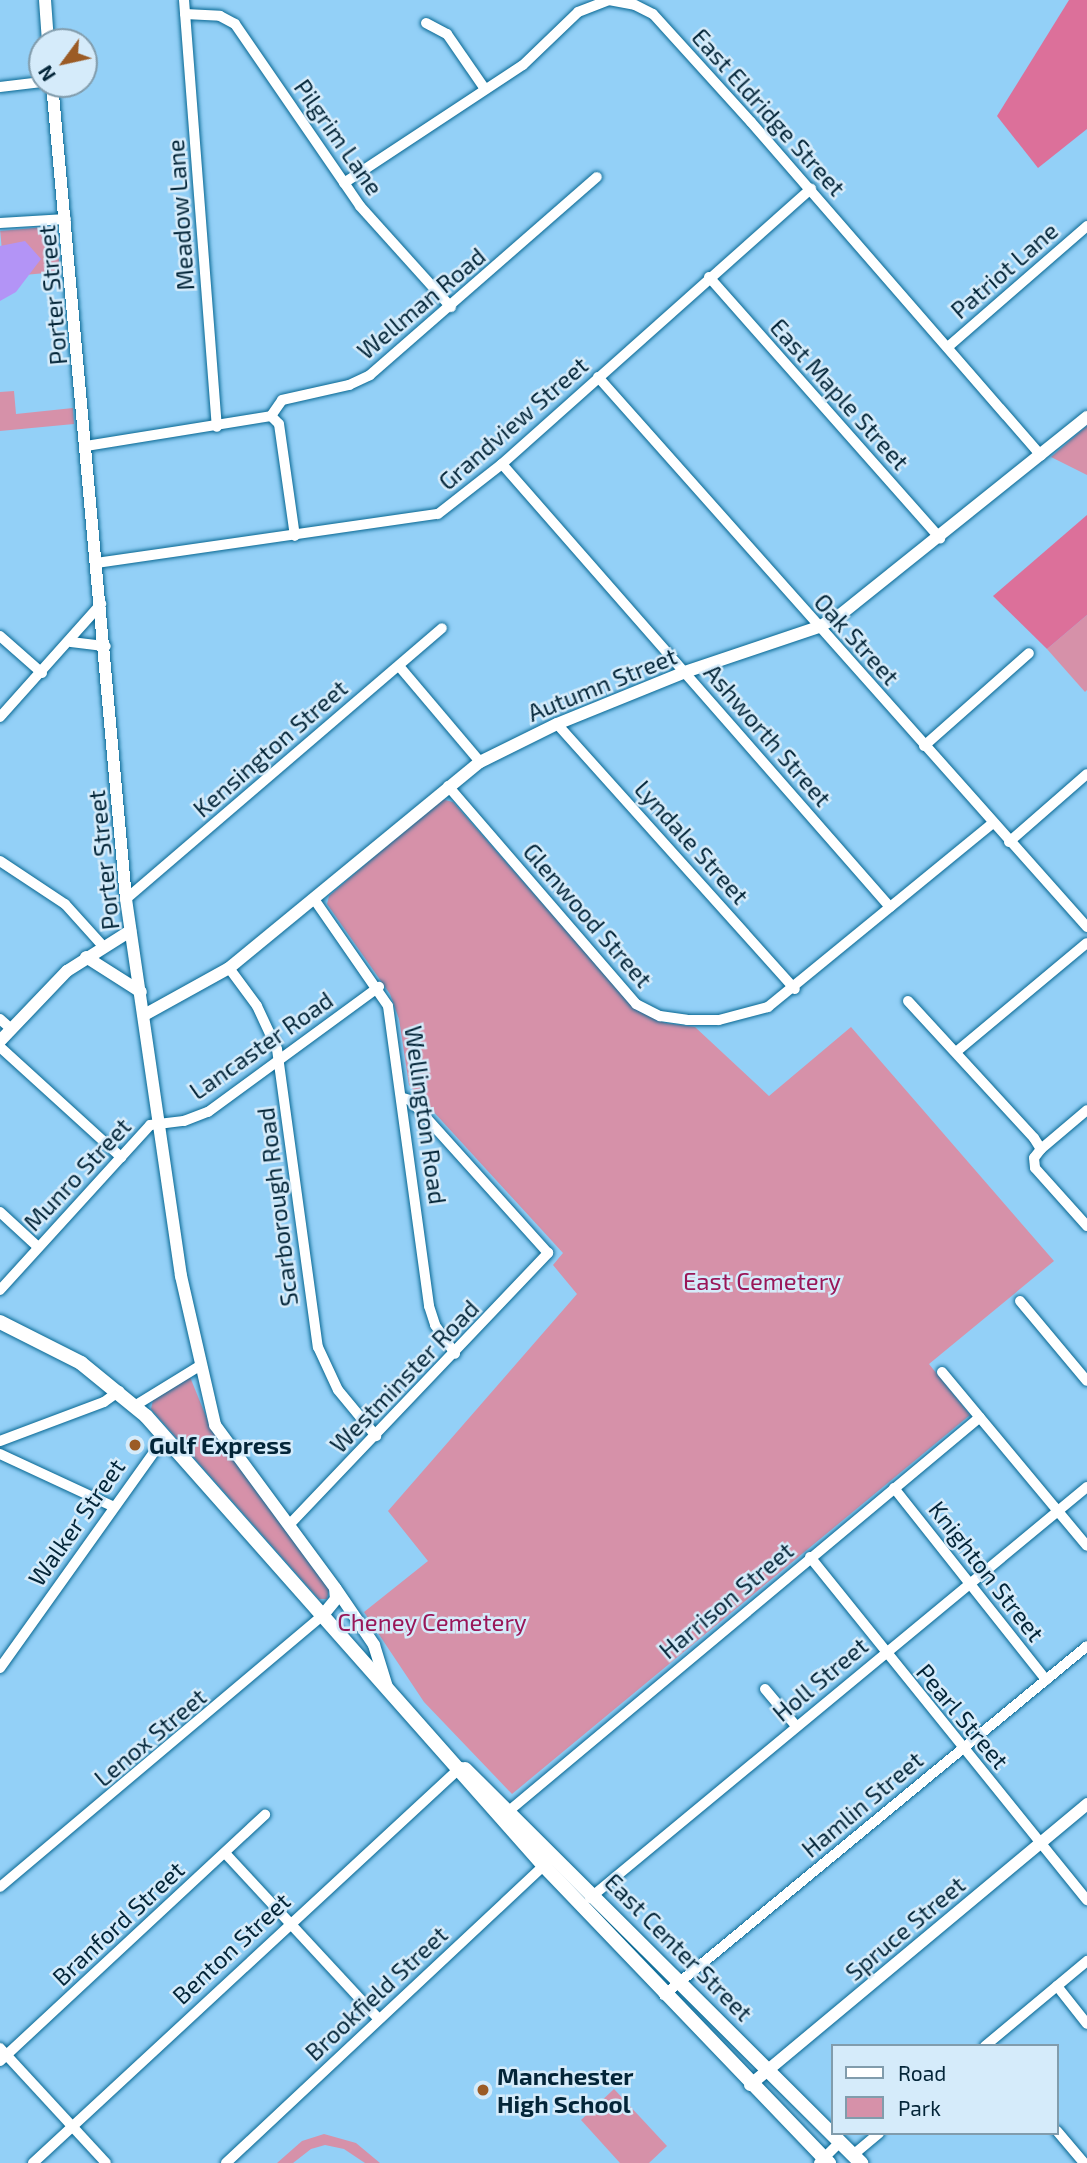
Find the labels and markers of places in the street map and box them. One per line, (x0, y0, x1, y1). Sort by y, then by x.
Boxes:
place label: Gulf Express (149, 1431, 292, 1459)
marker: Gulf Express (127, 1437, 143, 1453)
place label: Manchester High School (497, 2062, 634, 2118)
marker: Manchester High School (475, 2082, 491, 2098)

